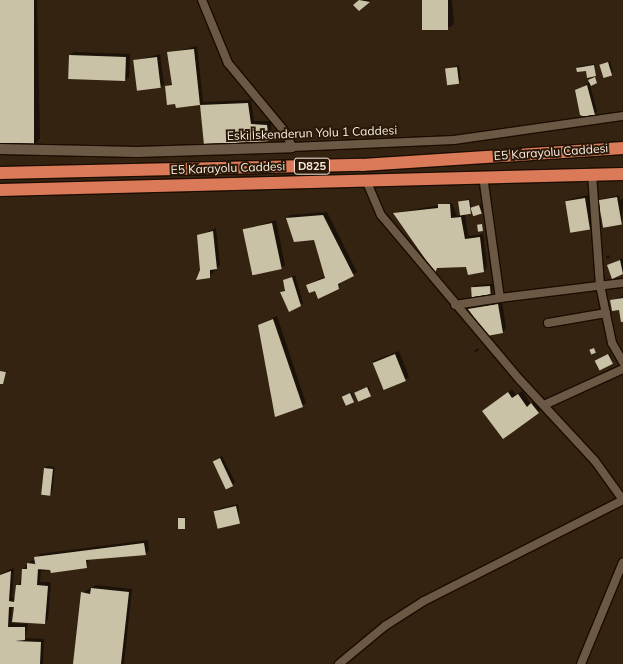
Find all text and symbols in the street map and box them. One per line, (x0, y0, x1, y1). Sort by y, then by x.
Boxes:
street label: Eski İskenderun Yolu 1 Caddesi (227, 123, 397, 143)
street label: E5 Karayolu Caddesi (493, 141, 609, 163)
road number: D825 (293, 157, 331, 175)
street label: E5 Karayolu Caddesi (170, 159, 286, 177)

